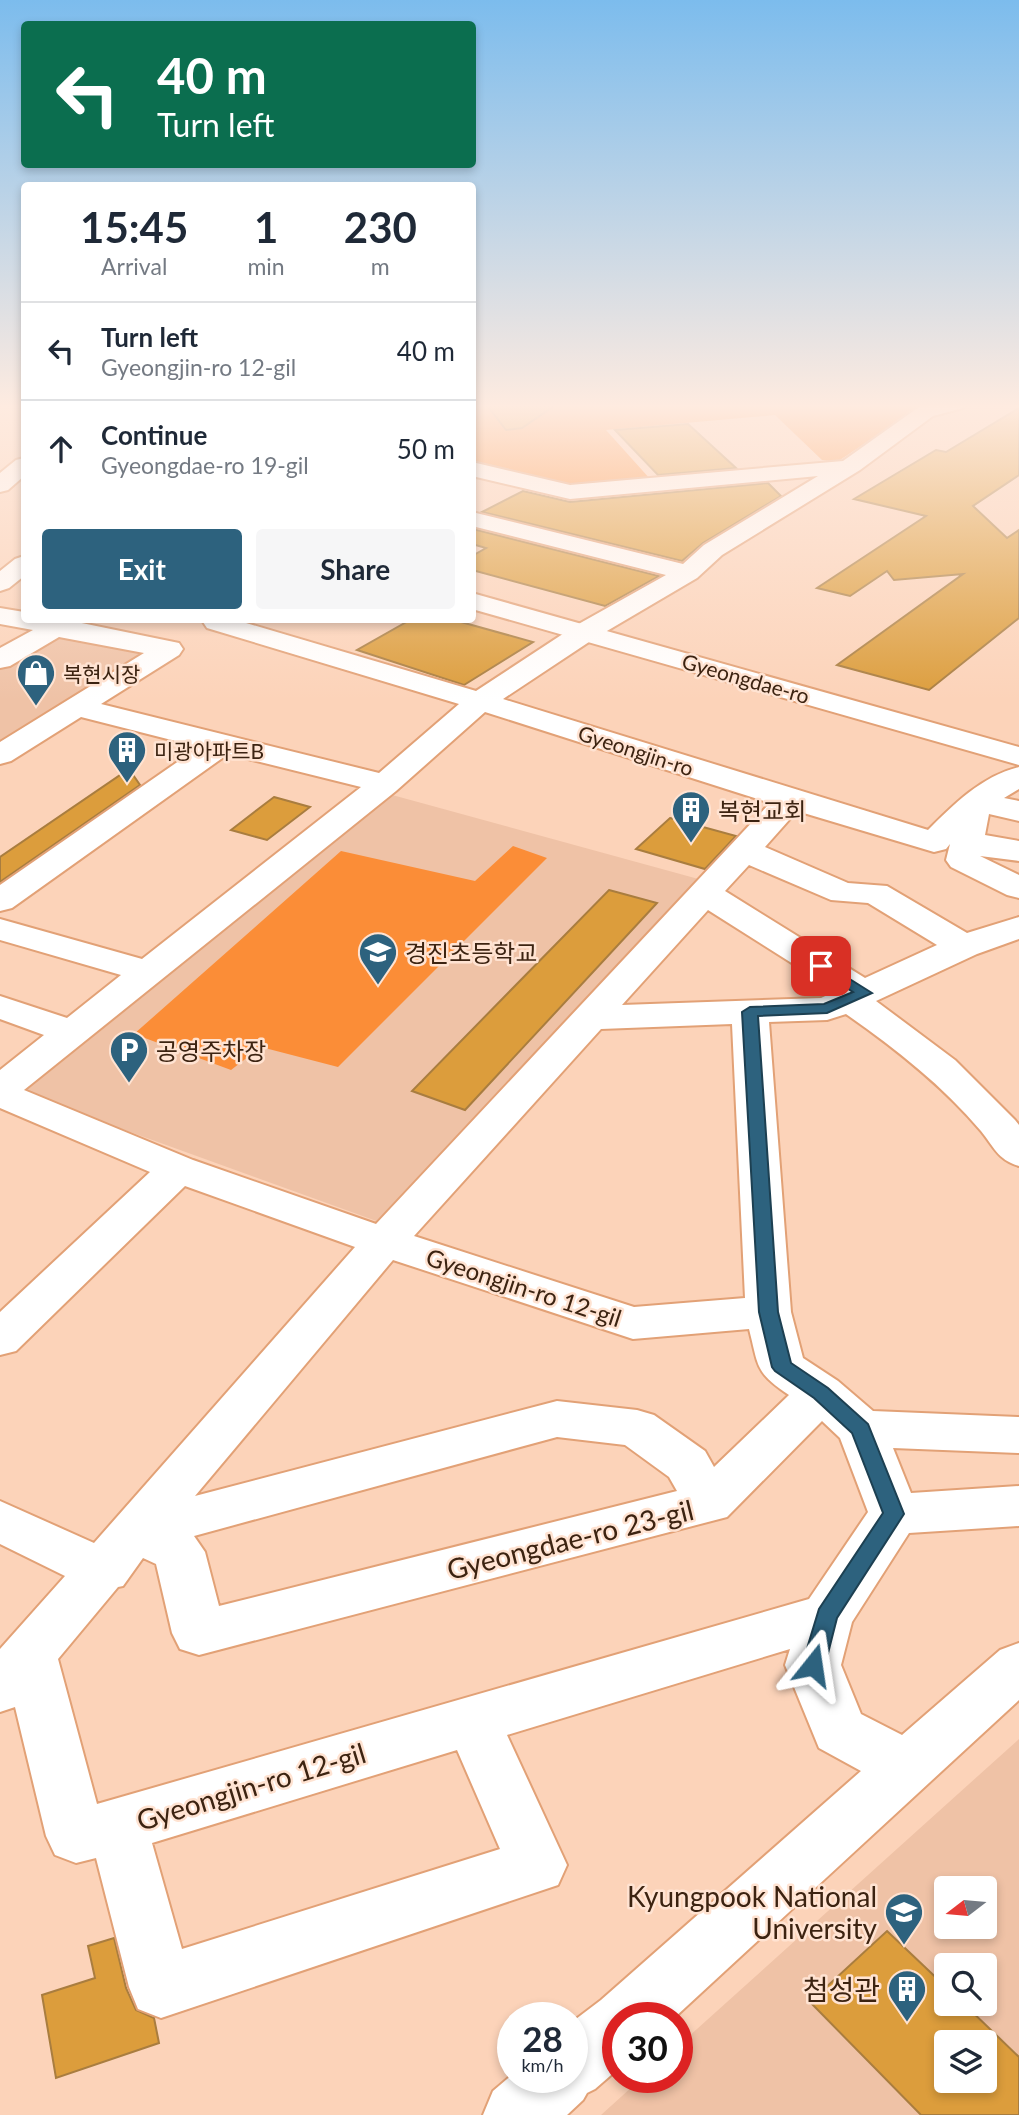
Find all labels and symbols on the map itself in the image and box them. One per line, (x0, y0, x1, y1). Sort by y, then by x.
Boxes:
street label: Gyeongdae-ro (680, 648, 813, 708)
shop icon: 복현시장 (15, 652, 57, 707)
place label: 복현시장 (63, 661, 140, 686)
street label: Gyeongjin-ro (575, 720, 697, 780)
building icon: 미광아파트B (106, 729, 148, 784)
place label: 미광아파트B (154, 738, 264, 763)
building icon: 복현교회 (670, 789, 712, 844)
place label: 복현교회 (718, 796, 806, 825)
school or university icon: 경진초등학교 (357, 931, 399, 986)
pin (791, 936, 851, 996)
place label: 경진초등학교 (405, 938, 537, 967)
parking icon: 공영주차장 (108, 1029, 150, 1084)
place label: 공영주차장 (156, 1036, 266, 1065)
street label: Gyeongjin-ro 12-gil (423, 1242, 625, 1332)
street label: Gyeongdae-ro 23-gil (443, 1492, 697, 1586)
position arrow (776, 1628, 850, 1702)
street label: Gyeongjin-ro 12-gil (132, 1735, 370, 1837)
north arrow (934, 1876, 998, 1939)
place label: Kyungpook National University (627, 1879, 878, 1945)
school or university icon: Kyungpook National University (883, 1891, 925, 1946)
building icon: 첨성관 (886, 1968, 928, 2023)
place label: 첨성관 (803, 1972, 880, 2006)
speed limit sign: 30 (602, 2002, 693, 2093)

